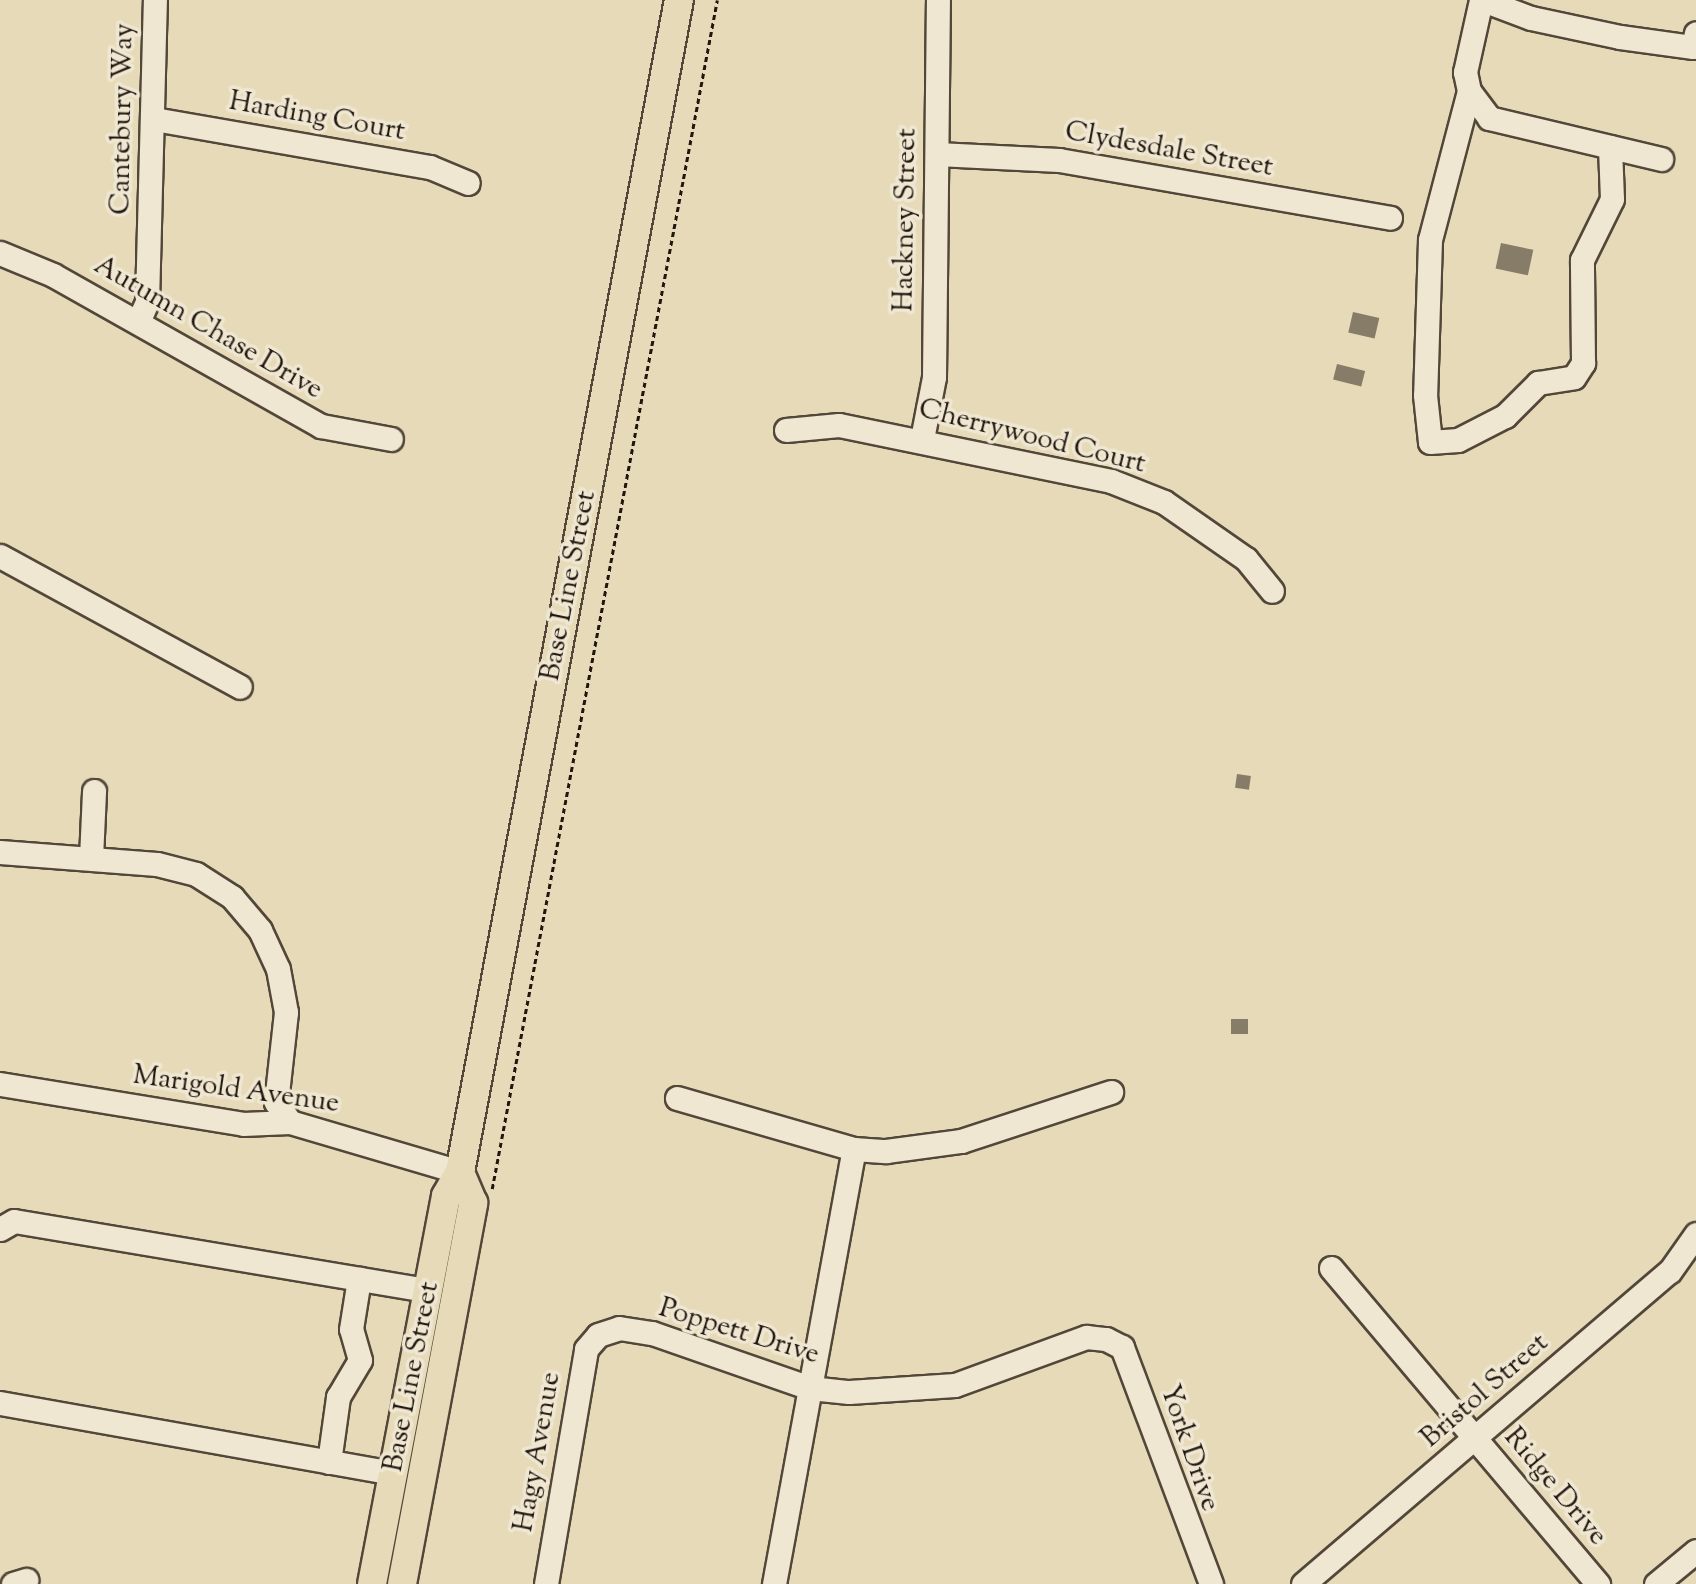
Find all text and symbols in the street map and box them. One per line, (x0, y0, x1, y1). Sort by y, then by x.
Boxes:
street label: Cantebury Way (105, 23, 141, 215)
street label: Harding Court (226, 85, 408, 149)
street label: Clydesdale Street (1062, 115, 1276, 185)
street label: Hackney Street (888, 128, 924, 312)
street label: Autumn Chase Drive (88, 249, 328, 407)
street label: Cherrywood Court (915, 393, 1149, 481)
street label: Base Line Street (534, 488, 604, 684)
street label: Marigold Avenue (131, 1059, 341, 1121)
street label: Base Line Street (377, 1279, 447, 1475)
street label: Poppett Drive (655, 1292, 823, 1372)
street label: Bristol Street (1414, 1327, 1556, 1455)
street label: Hagy Avenue (507, 1369, 569, 1535)
street label: York Drive (1152, 1380, 1226, 1516)
street label: Ridge Drive (1496, 1421, 1614, 1553)

